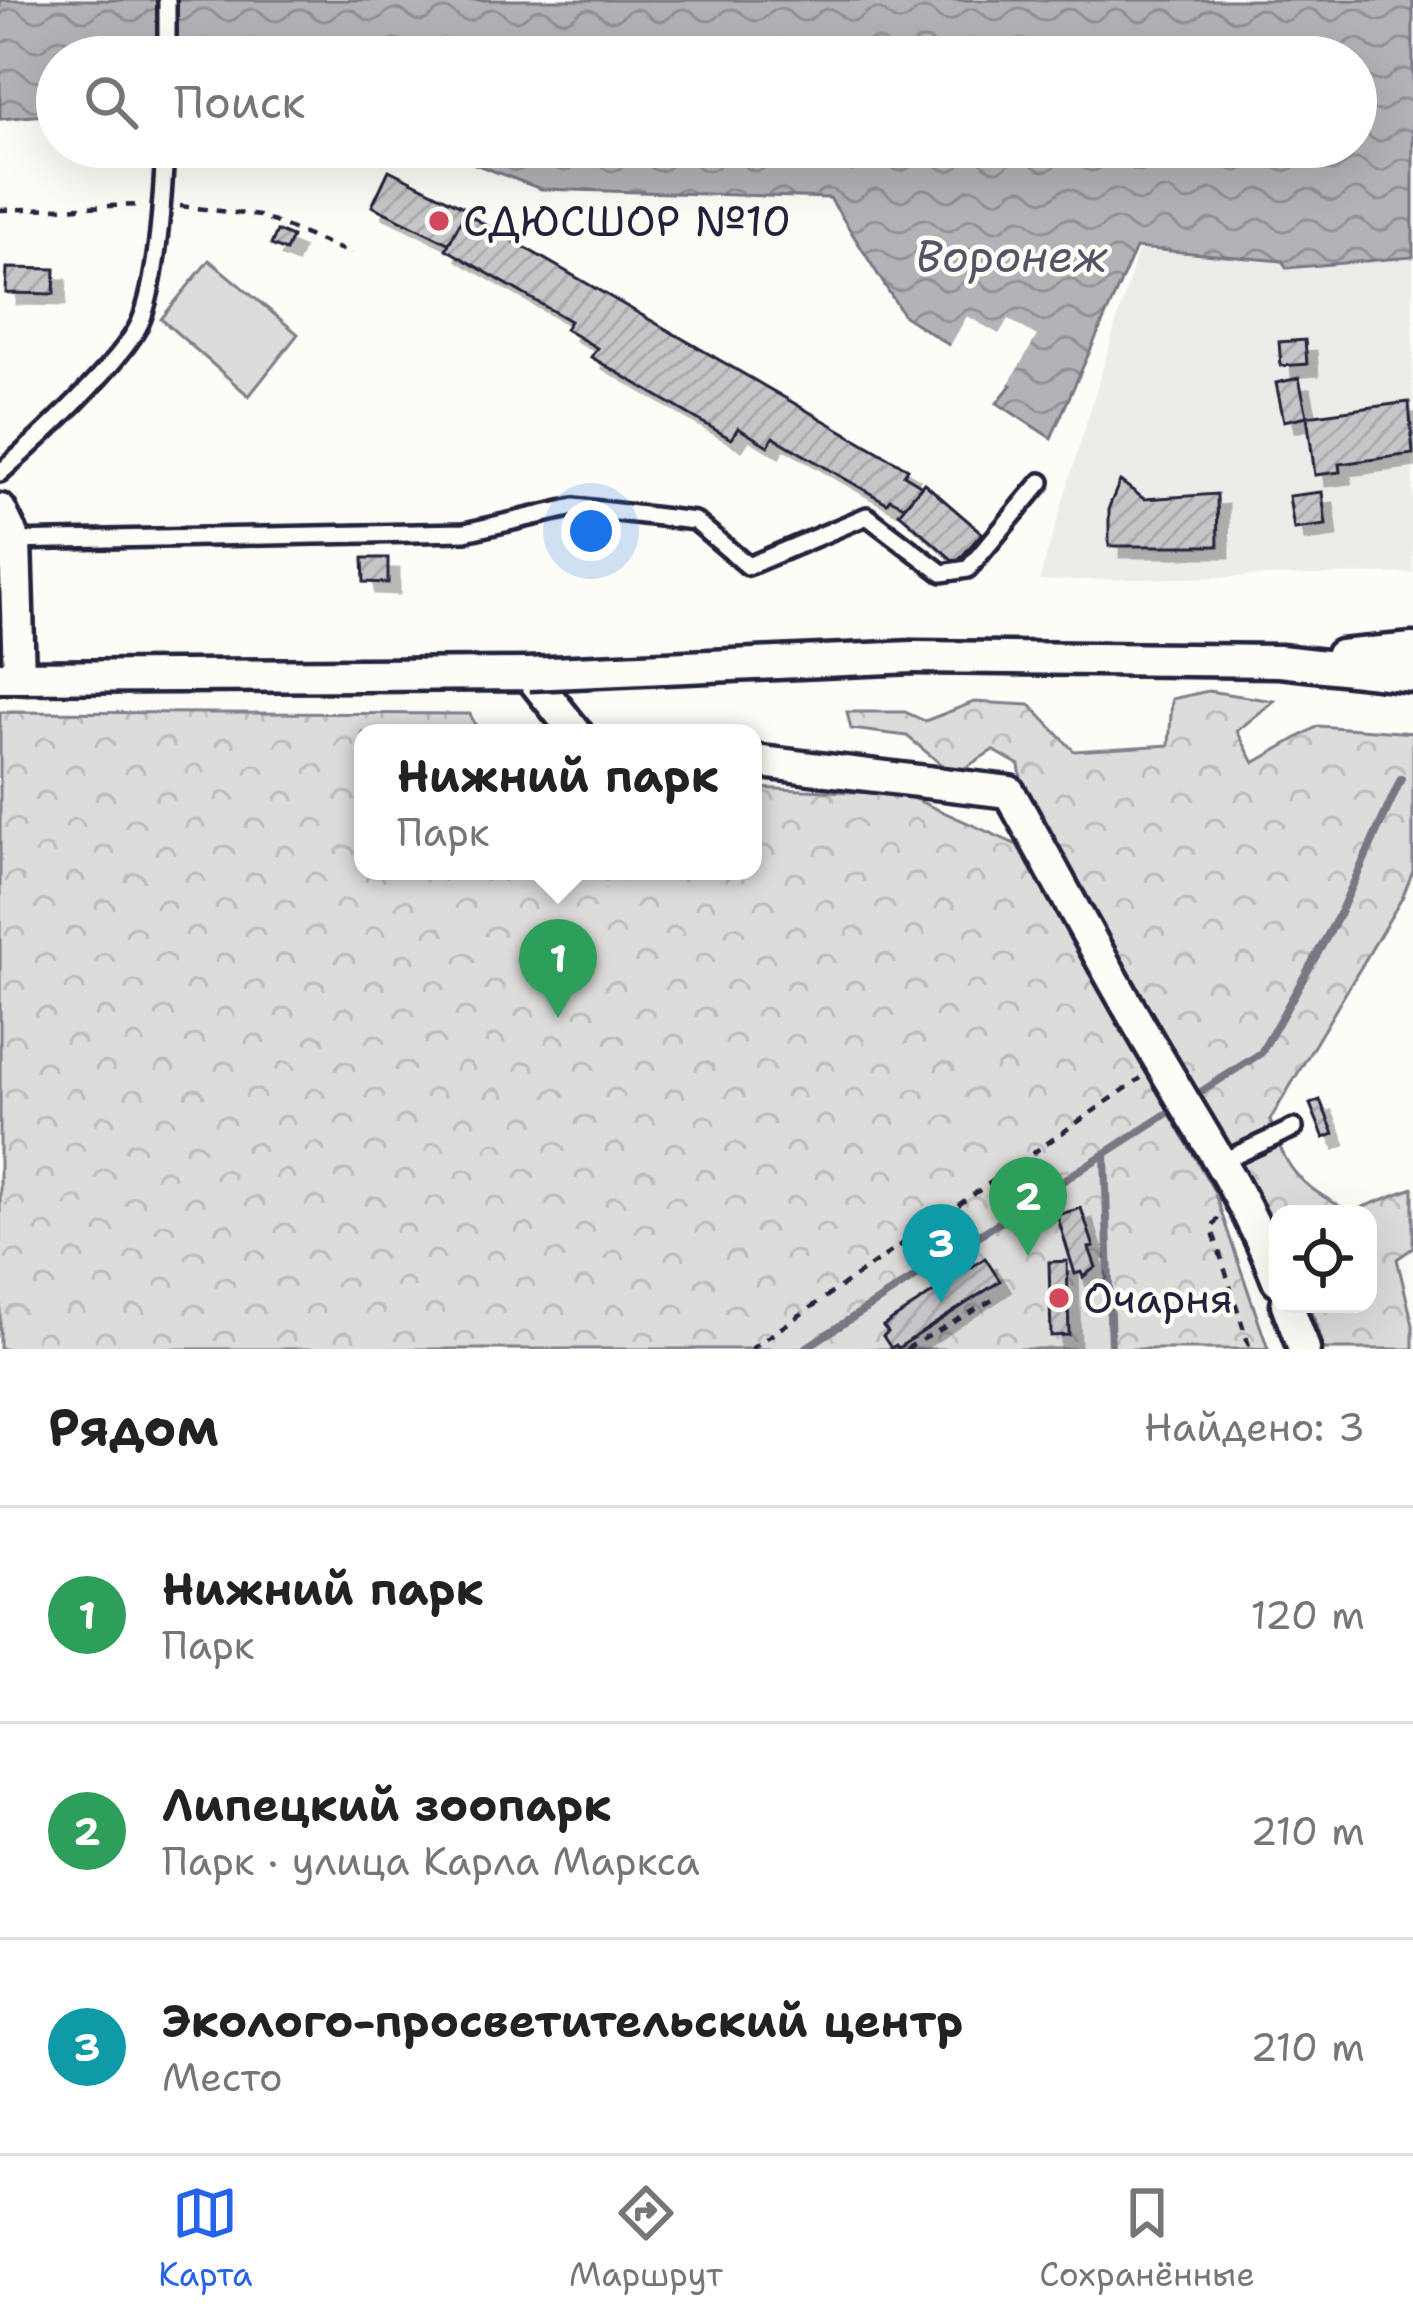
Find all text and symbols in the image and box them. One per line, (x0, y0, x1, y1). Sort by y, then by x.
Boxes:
search box (36, 36, 1377, 168)
icon: search (78, 69, 144, 135)
text: Поиск (174, 72, 305, 132)
place label: СДЮСШОР №10 (463, 193, 791, 249)
marker: СДЮСШОР №10 (426, 208, 452, 234)
water label: Воронеж (915, 226, 1108, 286)
your location (561, 501, 621, 561)
popup (354, 724, 762, 880)
text: Нижний парк (397, 746, 719, 806)
text: Парк (397, 806, 490, 858)
pin: 1 (519, 919, 597, 1018)
pin: 2 (989, 1157, 1067, 1256)
pin: 3 (902, 1204, 980, 1303)
map controls (1269, 1205, 1377, 1313)
button: locate (1269, 1205, 1377, 1313)
place label: Очарня (1083, 1270, 1233, 1326)
marker: Очарня (1046, 1285, 1072, 1311)
text: Рядом (48, 1393, 219, 1461)
text: Найдено: 3 (1144, 1401, 1365, 1453)
text: Нижний парк (162, 1559, 484, 1619)
text: 1 (78, 1589, 96, 1641)
text: 120 m (1250, 1589, 1365, 1641)
text: Парк (162, 1619, 255, 1671)
text: Липецкий зоопарк (162, 1775, 612, 1835)
text: 2 (73, 1805, 101, 1857)
text: 210 m (1250, 1805, 1365, 1857)
text: Парк · улица Карла Маркса (162, 1835, 700, 1887)
text: Эколого-просветительский центр (162, 1991, 963, 2051)
text: 3 (73, 2021, 101, 2073)
text: 210 m (1250, 2021, 1365, 2073)
text: Место (162, 2051, 283, 2103)
tab: Карта (158, 2180, 253, 2297)
tab: Маршрут (569, 2180, 723, 2297)
tab: Сохранённые (1039, 2180, 1255, 2297)

